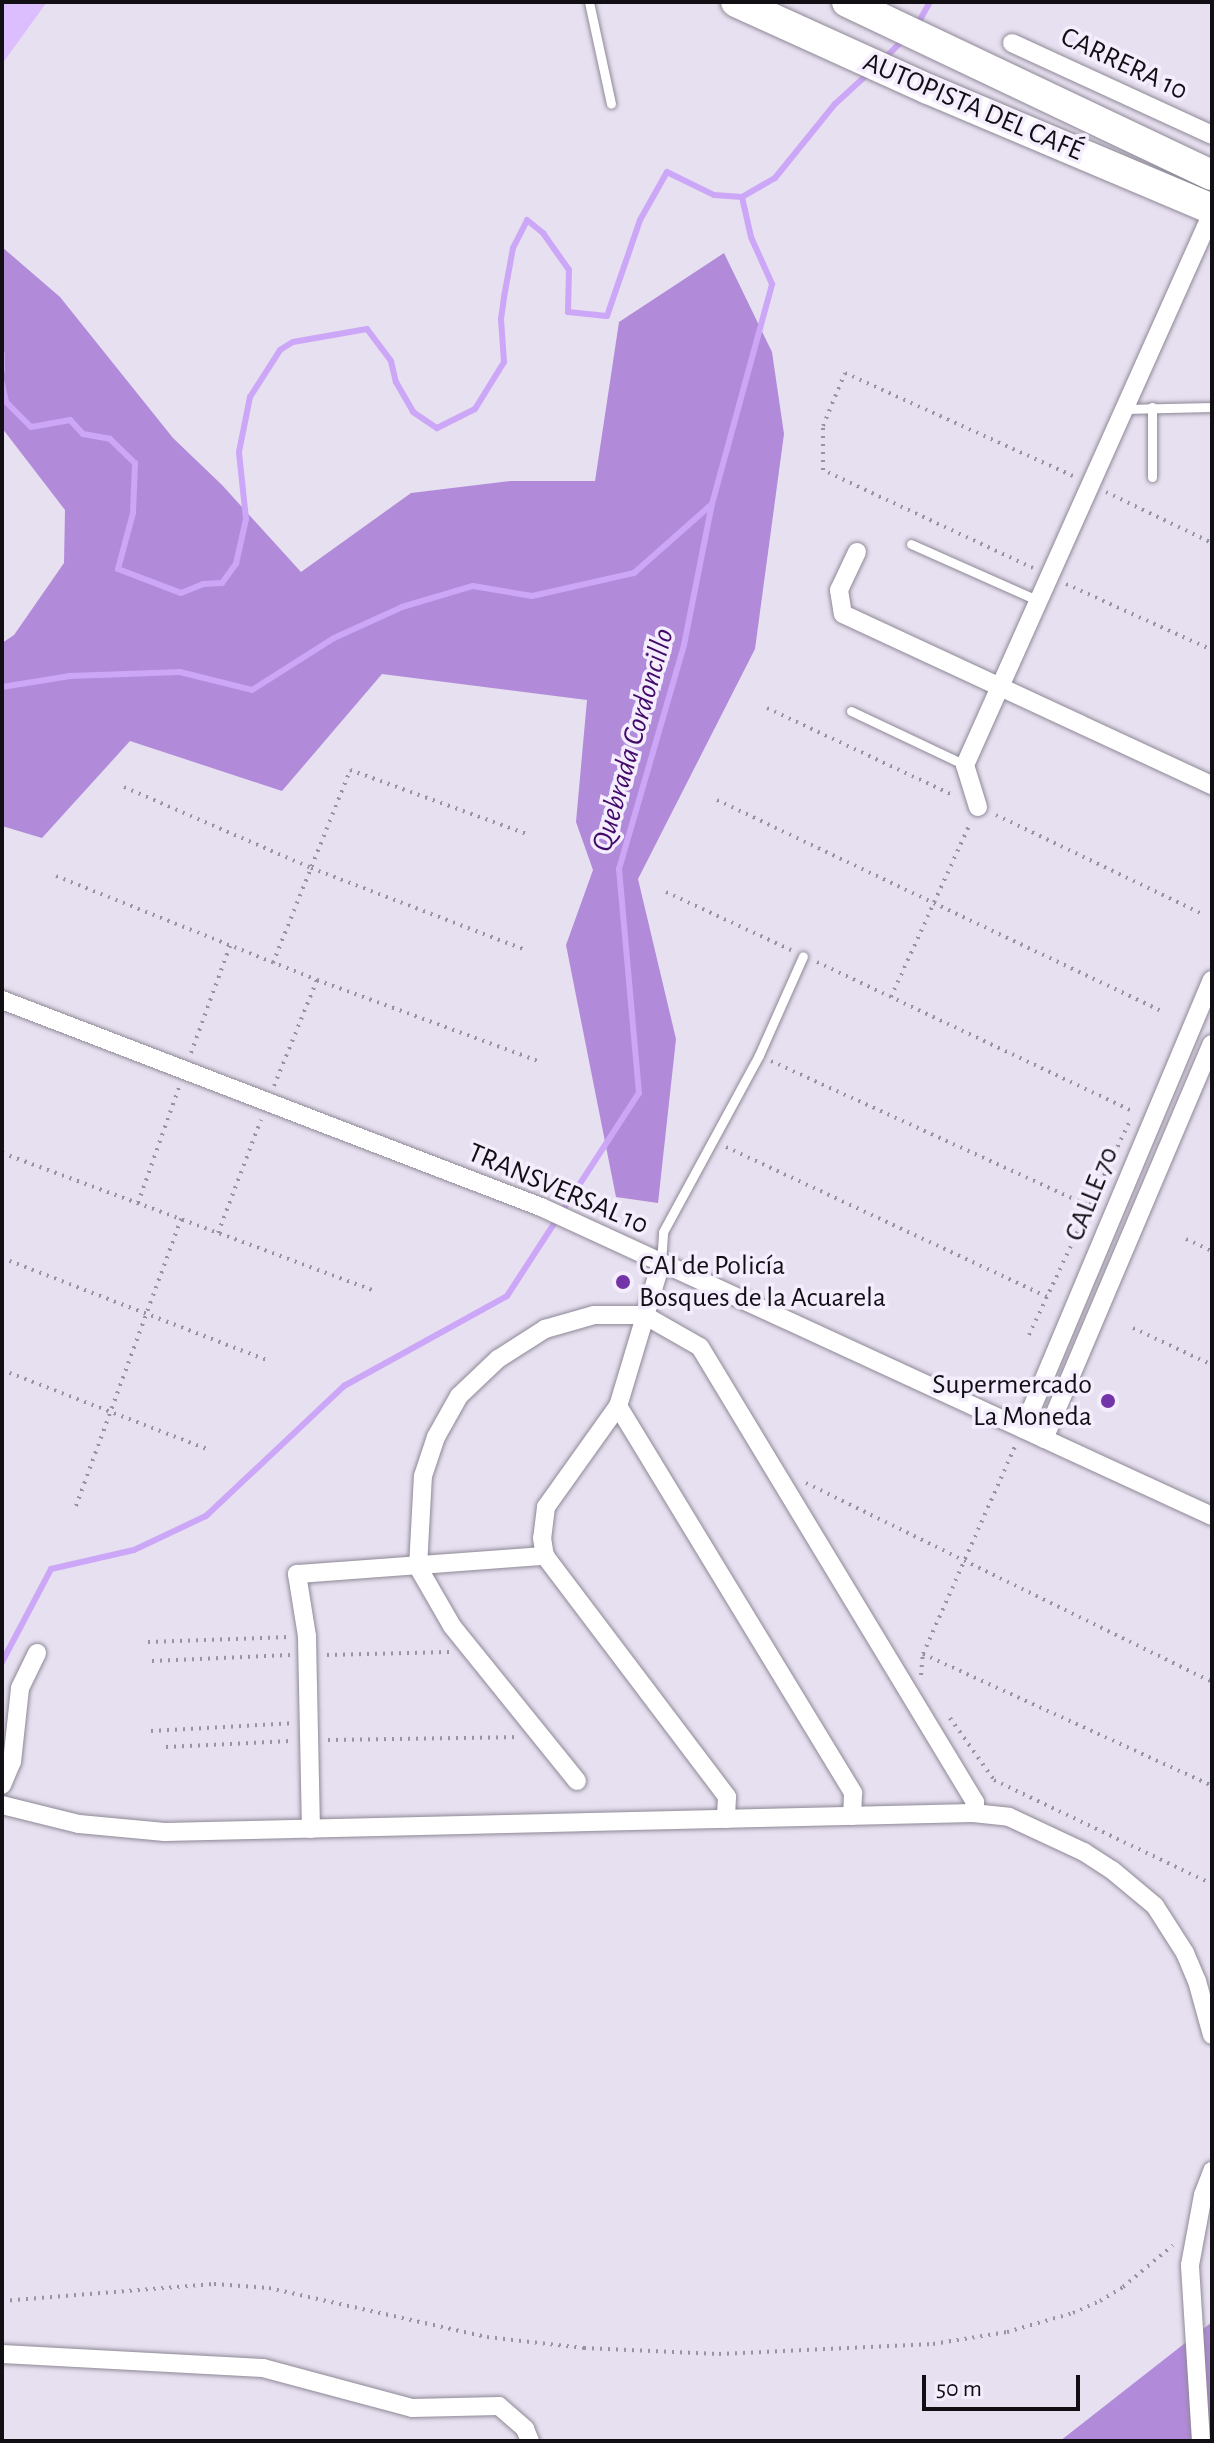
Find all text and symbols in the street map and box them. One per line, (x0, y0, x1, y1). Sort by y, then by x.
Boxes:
street label: CARRERA 10 (1055, 20, 1193, 108)
street label: AUTOPISTA DEL CAFÉ (858, 45, 1088, 169)
water label: Quebrada Cordoncillo (584, 624, 682, 856)
street label: TRANSVERSAL 10 (463, 1136, 653, 1242)
street label: CALLE 70 (1058, 1142, 1126, 1246)
place label: CAI de Policía Bosques de la Acuarela (639, 1249, 886, 1315)
marker: CAI de Policía Bosques de la Acuarela (614, 1273, 632, 1291)
place label: Supermercado La Moneda (932, 1368, 1092, 1434)
marker: Supermercado La Moneda (1099, 1392, 1117, 1410)
scale bar (926, 2359, 1084, 2409)
text: 50 m (936, 2377, 982, 2401)

